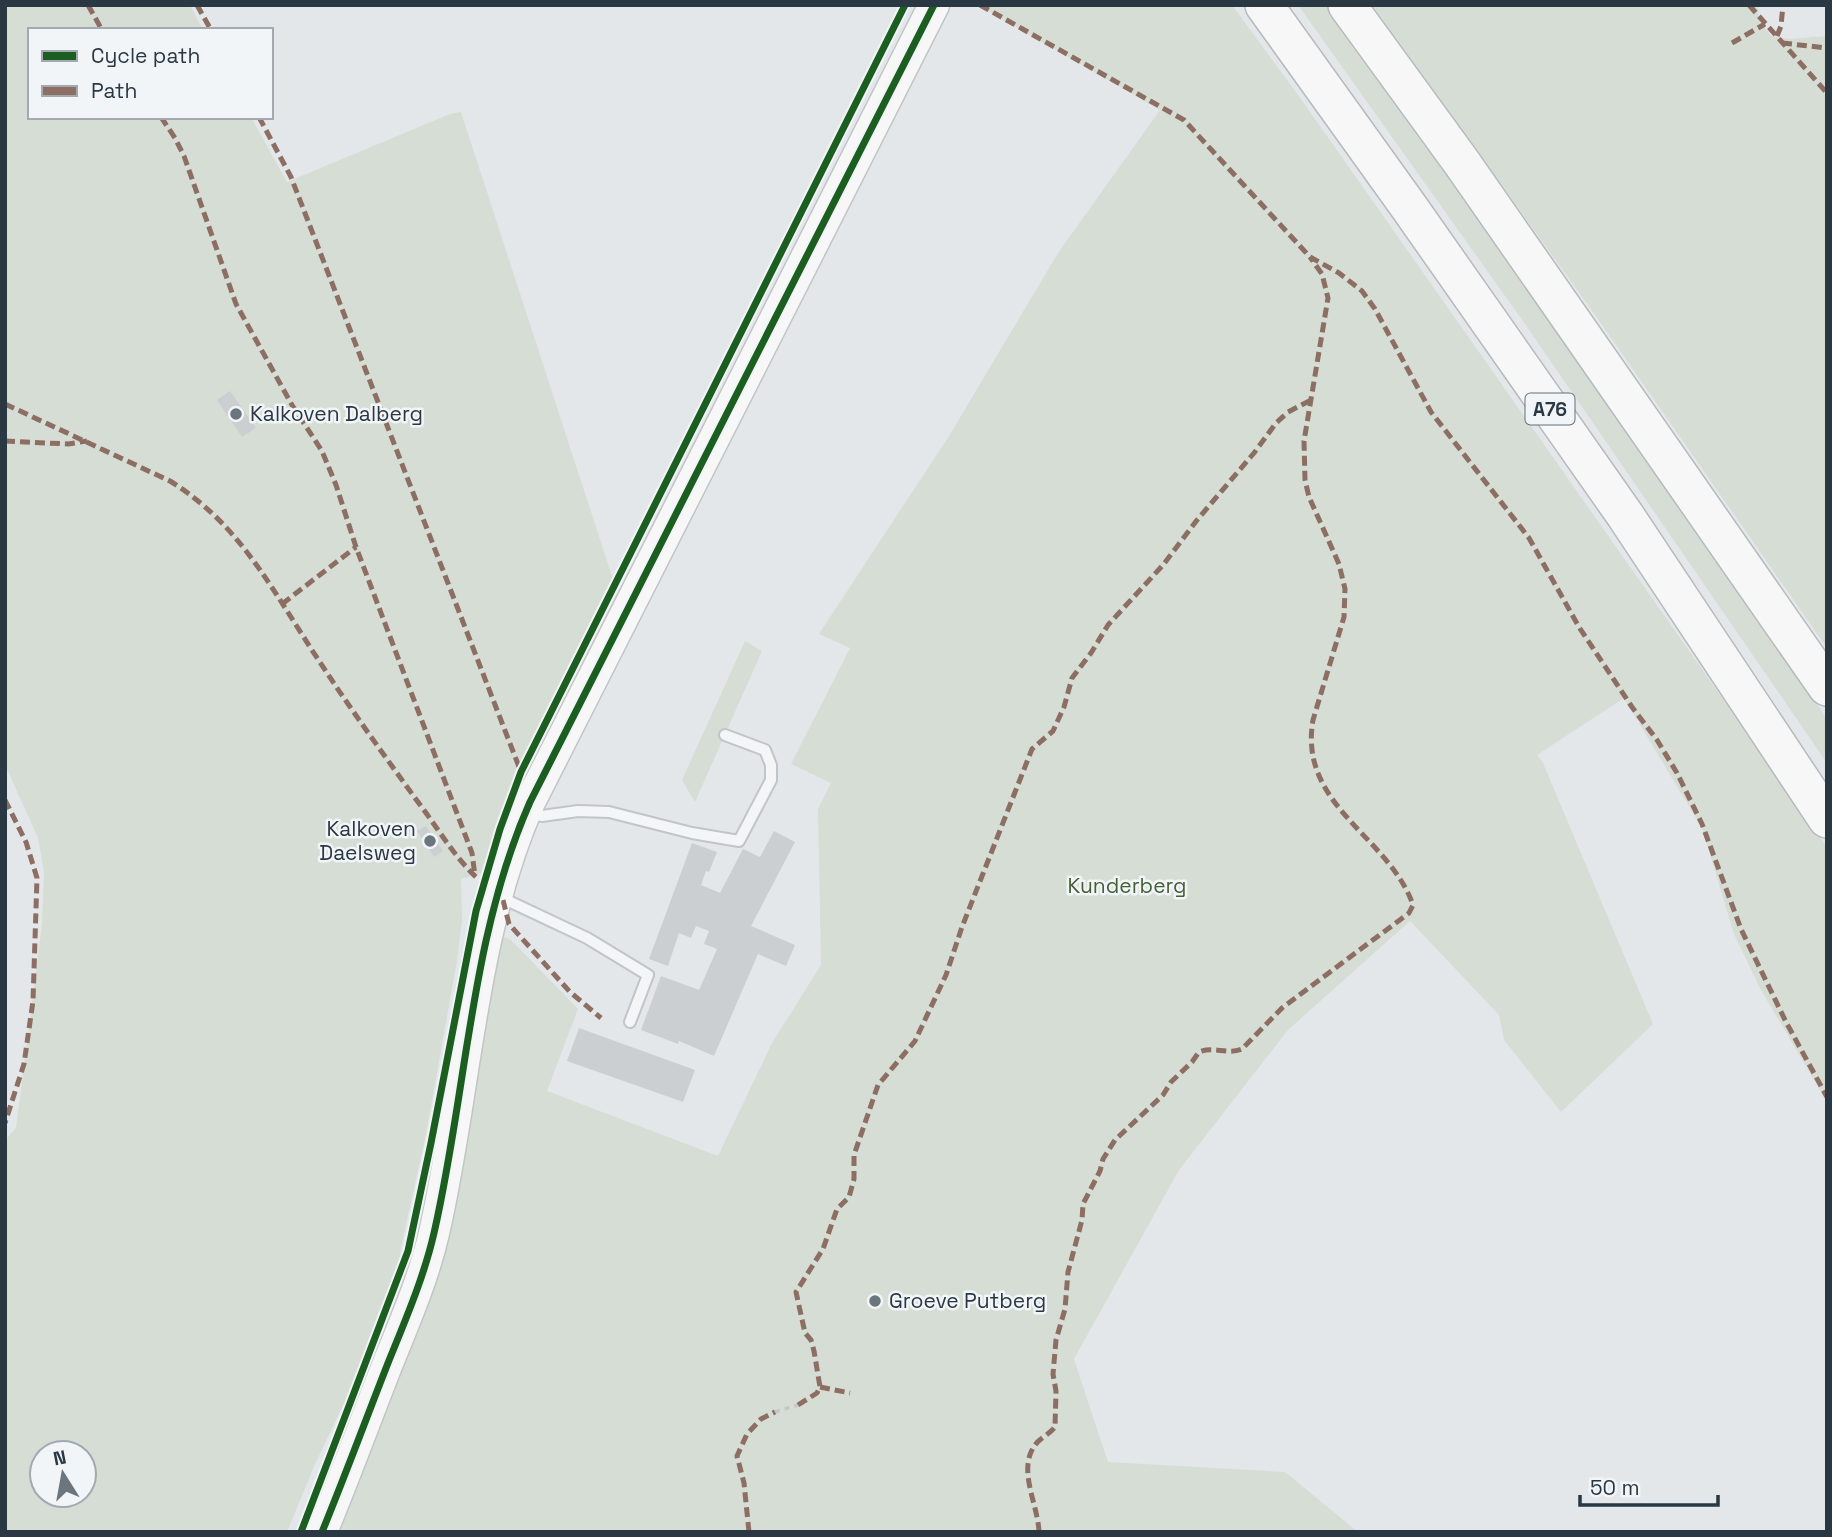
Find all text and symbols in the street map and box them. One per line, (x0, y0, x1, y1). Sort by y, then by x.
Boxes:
legend (28, 28, 273, 119)
text: Cycle path (91, 42, 200, 69)
text: Path (91, 77, 137, 104)
road number: A76 (1526, 394, 1574, 424)
place label: Kalkoven Dalberg (250, 400, 423, 427)
marker: Kalkoven Dalberg (228, 406, 244, 422)
place label: Kalkoven Daelsweg (319, 815, 416, 866)
marker: Kalkoven Daelsweg (422, 833, 438, 849)
park label: Kunderberg (1067, 872, 1187, 899)
place label: Groeve Putberg (889, 1287, 1046, 1314)
marker: Groeve Putberg (867, 1293, 883, 1309)
north arrow (28, 1439, 98, 1509)
text: N (51, 1444, 68, 1471)
scale bar (1580, 1464, 1718, 1508)
text: 50 m (1590, 1474, 1640, 1501)

